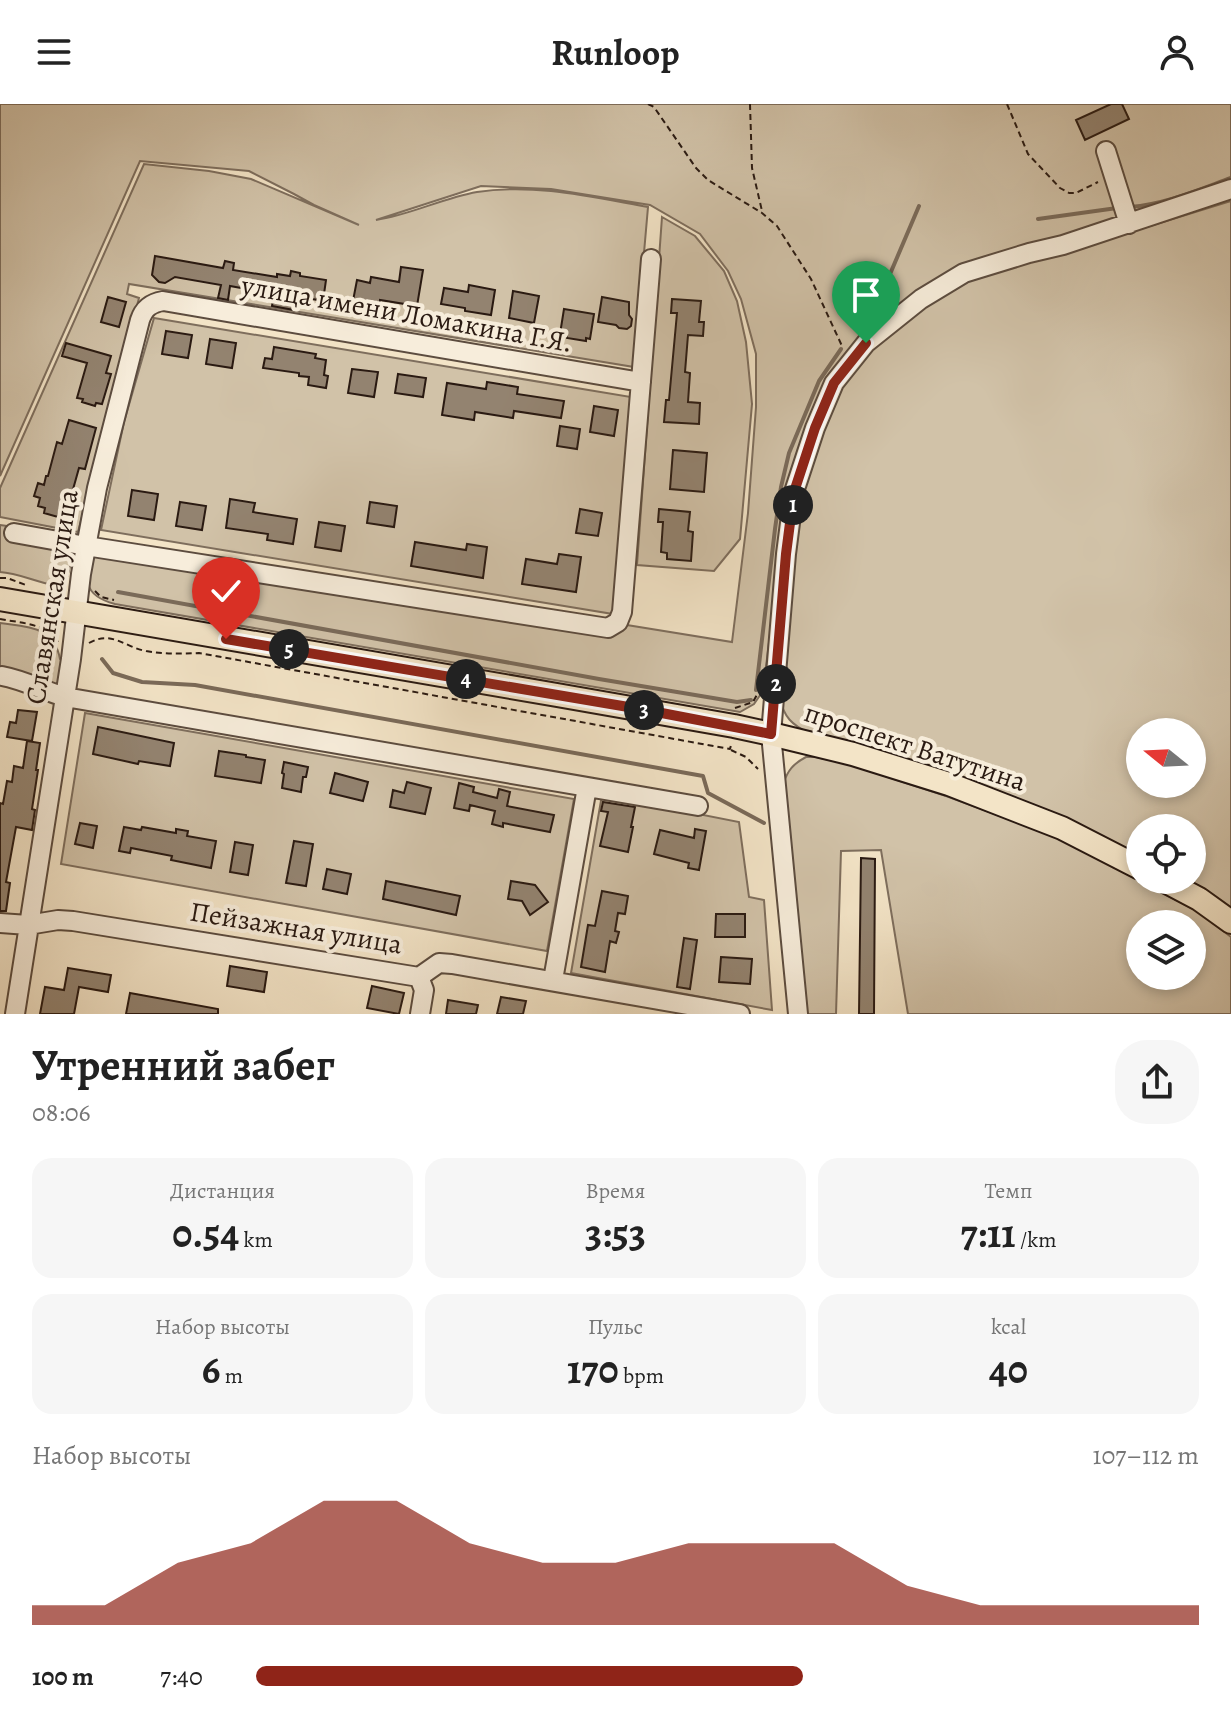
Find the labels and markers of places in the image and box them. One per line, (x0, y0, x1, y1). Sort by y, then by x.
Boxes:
pin (832, 261, 900, 343)
pin: 1 (773, 485, 813, 525)
pin (192, 557, 260, 639)
pin: 5 (269, 629, 309, 669)
pin: 4 (446, 659, 486, 699)
pin: 2 (756, 664, 796, 704)
pin: 3 (624, 690, 664, 730)

